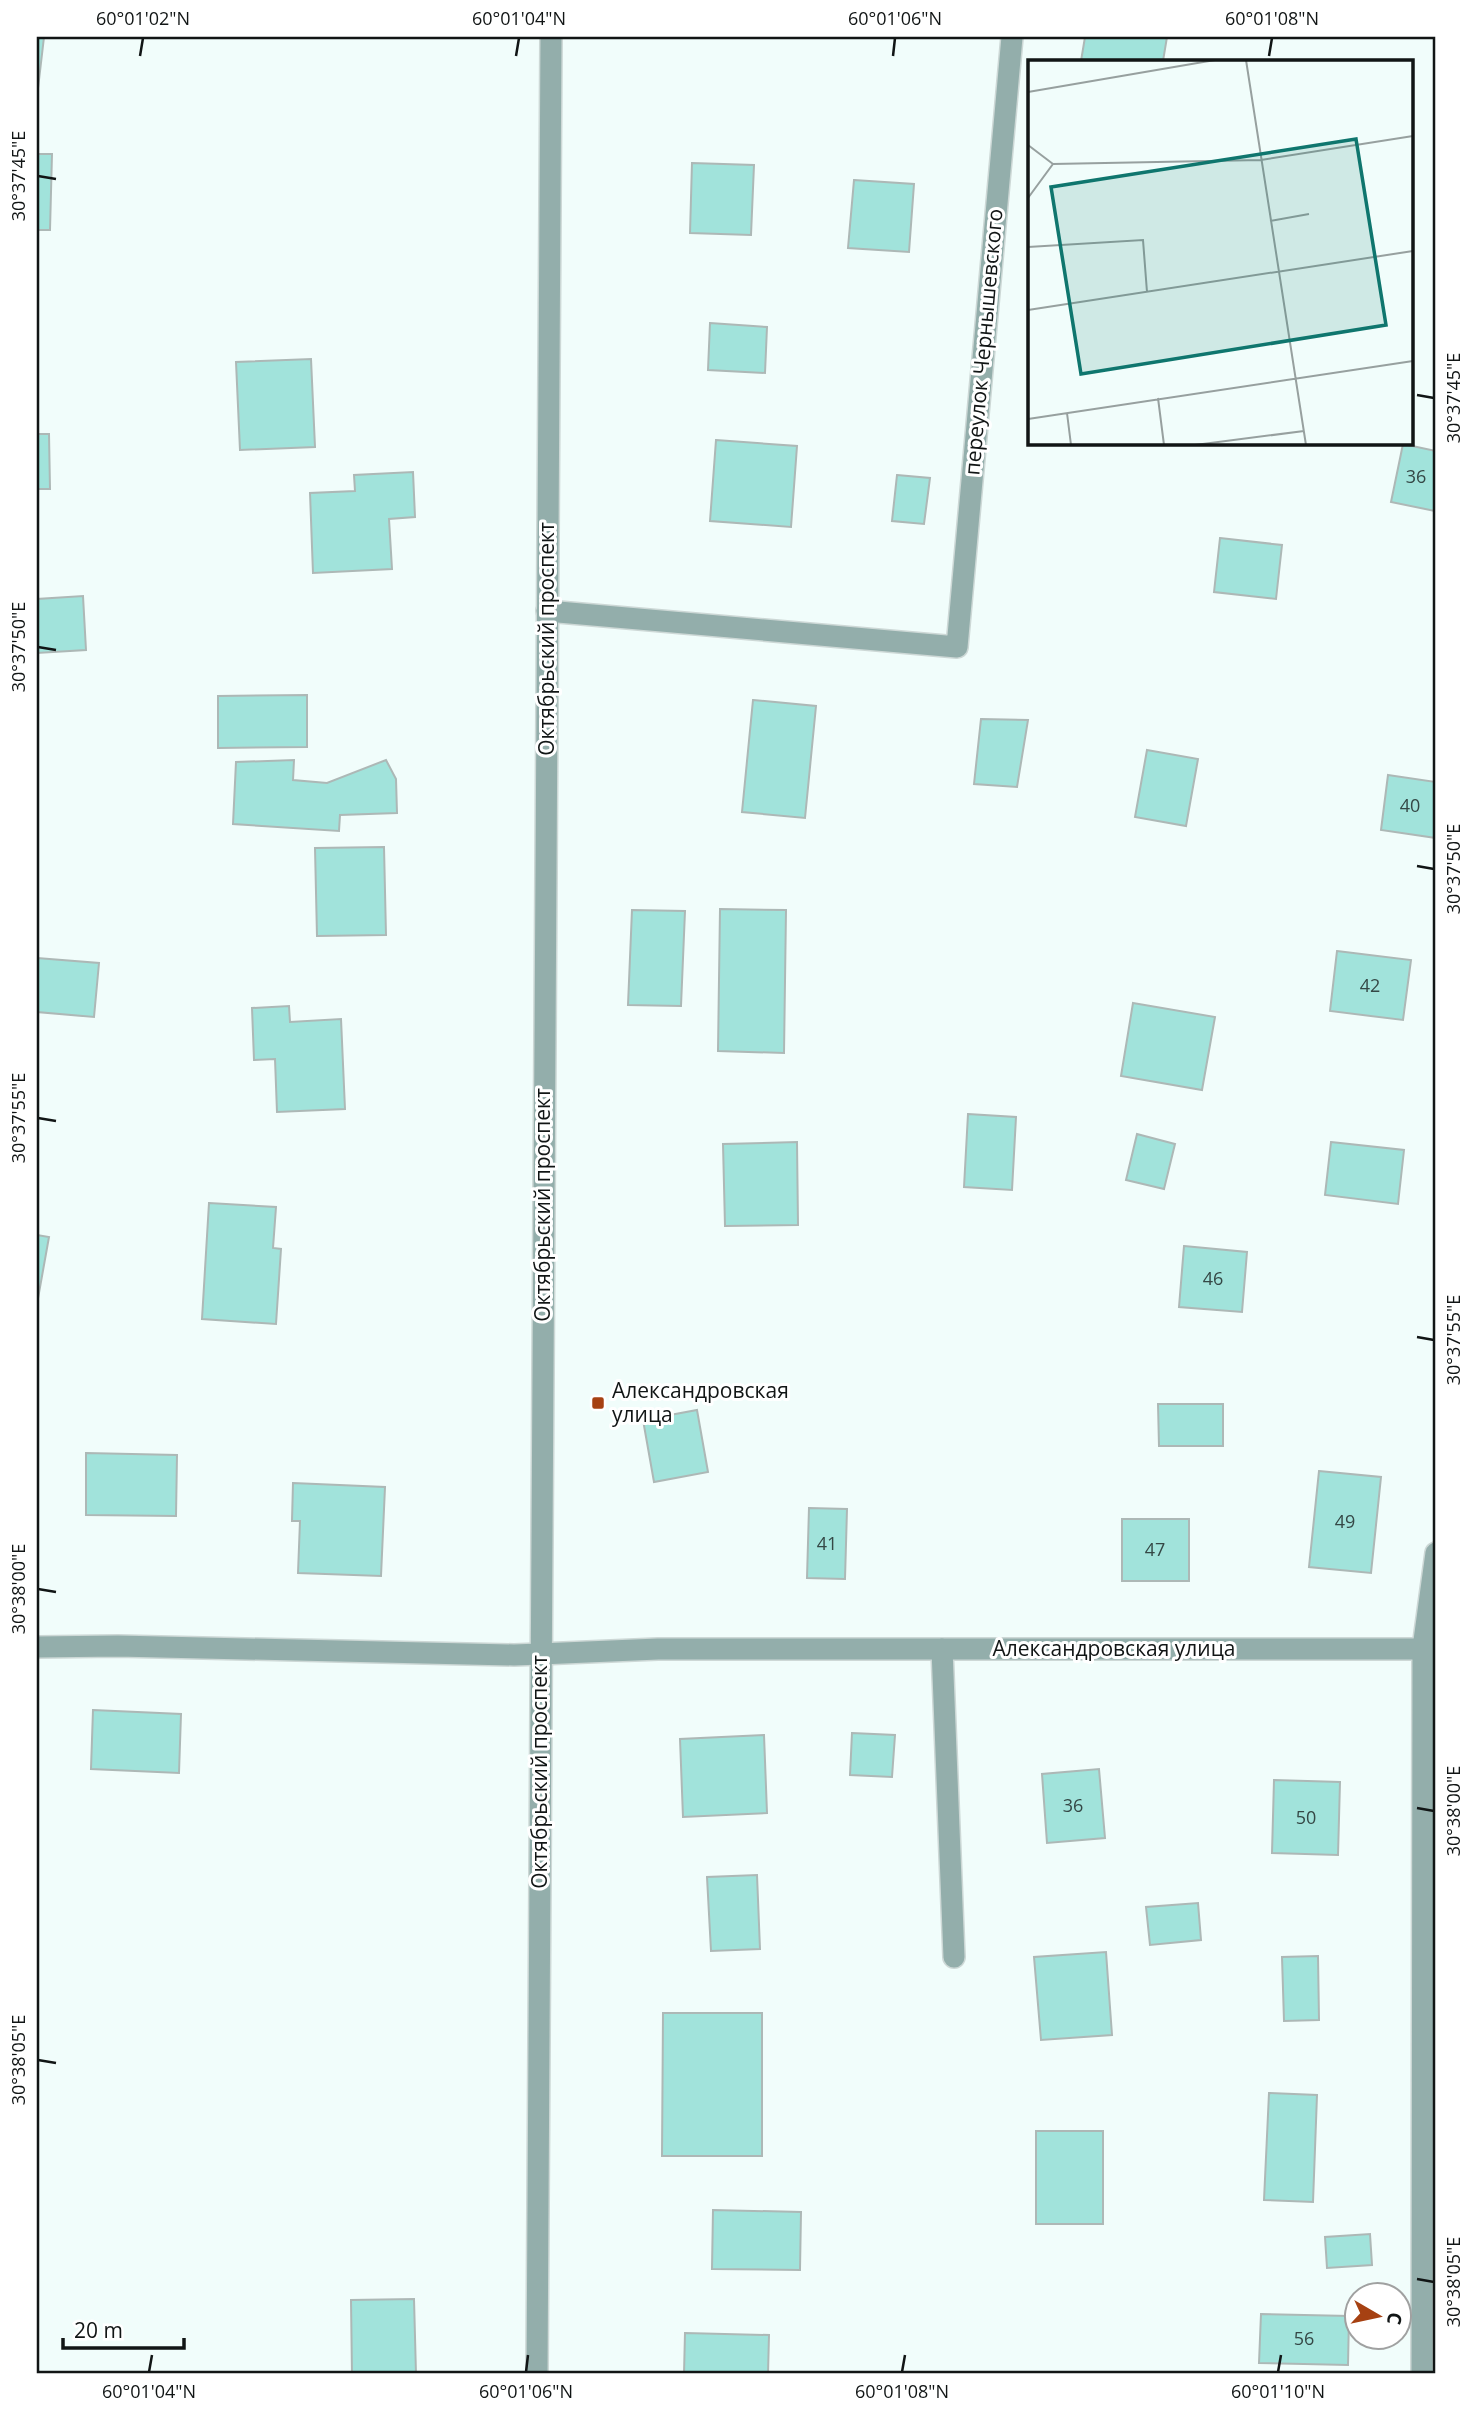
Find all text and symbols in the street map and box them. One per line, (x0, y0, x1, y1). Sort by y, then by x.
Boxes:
text: 60°01'02"N (96, 6, 190, 30)
text: 60°01'04"N (472, 6, 566, 30)
text: 60°01'06"N (848, 6, 942, 30)
text: 60°01'08"N (1225, 6, 1319, 30)
inset map (1028, 60, 1414, 444)
text: 30°37'45"E (6, 131, 30, 221)
street label: переулок Чернышевского (957, 208, 1009, 476)
text: 30°37'45"E (1441, 353, 1465, 443)
house number: 36 (1406, 464, 1426, 488)
street label: Октябрьский проспект (532, 522, 560, 756)
text: 30°37'50"E (6, 602, 30, 692)
house number: 40 (1400, 793, 1420, 817)
text: 30°37'50"E (1441, 824, 1465, 914)
house number: 42 (1360, 973, 1380, 997)
text: 30°37'55"E (6, 1073, 30, 1163)
street label: Октябрьский проспект (528, 1088, 556, 1322)
house number: 46 (1203, 1266, 1223, 1290)
text: 30°37'55"E (1441, 1295, 1465, 1385)
place label: Александровская улица (612, 1376, 789, 1428)
marker: Александровская улица (590, 1395, 606, 1411)
house number: 49 (1335, 1509, 1355, 1533)
house number: 41 (817, 1531, 837, 1555)
house number: 47 (1145, 1537, 1165, 1561)
text: 30°38'00"E (6, 1544, 30, 1634)
street label: Александровская улица (993, 1634, 1235, 1662)
street label: Октябрьский проспект (525, 1655, 553, 1889)
text: 30°38'00"E (1441, 1766, 1465, 1856)
house number: 36 (1063, 1793, 1083, 1817)
house number: 50 (1296, 1805, 1316, 1829)
text: 30°38'05"E (6, 2015, 30, 2105)
text: 30°38'05"E (1441, 2237, 1465, 2327)
north arrow (1344, 2282, 1414, 2352)
scale bar (63, 2306, 184, 2350)
text: С (1381, 2311, 1409, 2327)
text: 20 m (74, 2316, 123, 2344)
house number: 56 (1294, 2326, 1314, 2350)
text: 60°01'04"N (102, 2379, 196, 2403)
text: 60°01'06"N (479, 2379, 573, 2403)
text: 60°01'08"N (855, 2379, 949, 2403)
text: 60°01'10"N (1231, 2379, 1325, 2403)

